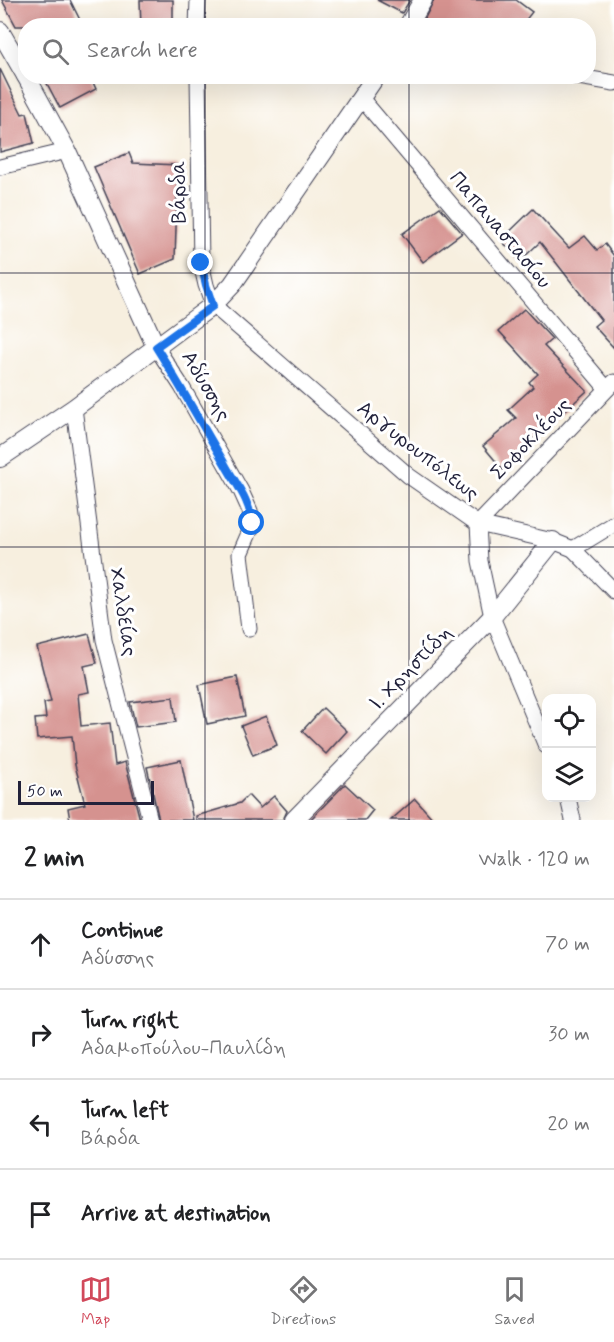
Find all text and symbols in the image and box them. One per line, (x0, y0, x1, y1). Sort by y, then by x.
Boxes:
search box (18, 18, 596, 84)
icon: search (39, 35, 72, 68)
text: Search here (87, 37, 198, 65)
street label: Βάρδα (164, 160, 194, 224)
street label: Παπαναστασίου (443, 165, 557, 295)
route end (187, 249, 213, 275)
street label: Αδύσσης (175, 346, 237, 426)
street label: Σοφοκλέους (484, 391, 577, 486)
street label: Αργυρουπόλεως (351, 394, 485, 508)
route start (238, 509, 264, 535)
street label: Χαλδείας (102, 566, 144, 658)
street label: Ι. Χρηστίδη (363, 619, 459, 717)
map controls (542, 694, 596, 802)
button: locate (542, 694, 596, 748)
button: layers (542, 748, 596, 802)
scale bar (18, 778, 154, 806)
text: 50 m (27, 781, 63, 802)
text: 2 min (24, 842, 85, 876)
text: Walk · 120 m (479, 846, 590, 873)
text: Continue (81, 917, 163, 945)
icon: ahead (24, 928, 57, 961)
text: 70 m (545, 931, 590, 958)
text: Αδύσσης (81, 945, 154, 972)
text: Turn right (81, 1007, 179, 1035)
icon: right (24, 1018, 57, 1051)
text: 30 m (548, 1021, 590, 1048)
text: Αδαμοπούλου-Παυλίδη (81, 1035, 286, 1062)
text: Turn left (81, 1097, 169, 1125)
icon: left (24, 1108, 57, 1141)
text: 20 m (547, 1111, 590, 1138)
text: Βάρδα (81, 1125, 141, 1152)
icon: arrive (24, 1198, 57, 1231)
text: Arrive at destination (81, 1200, 271, 1228)
tab: Map (79, 1273, 112, 1330)
tab: Directions (270, 1273, 336, 1330)
tab: Saved (494, 1273, 535, 1330)

